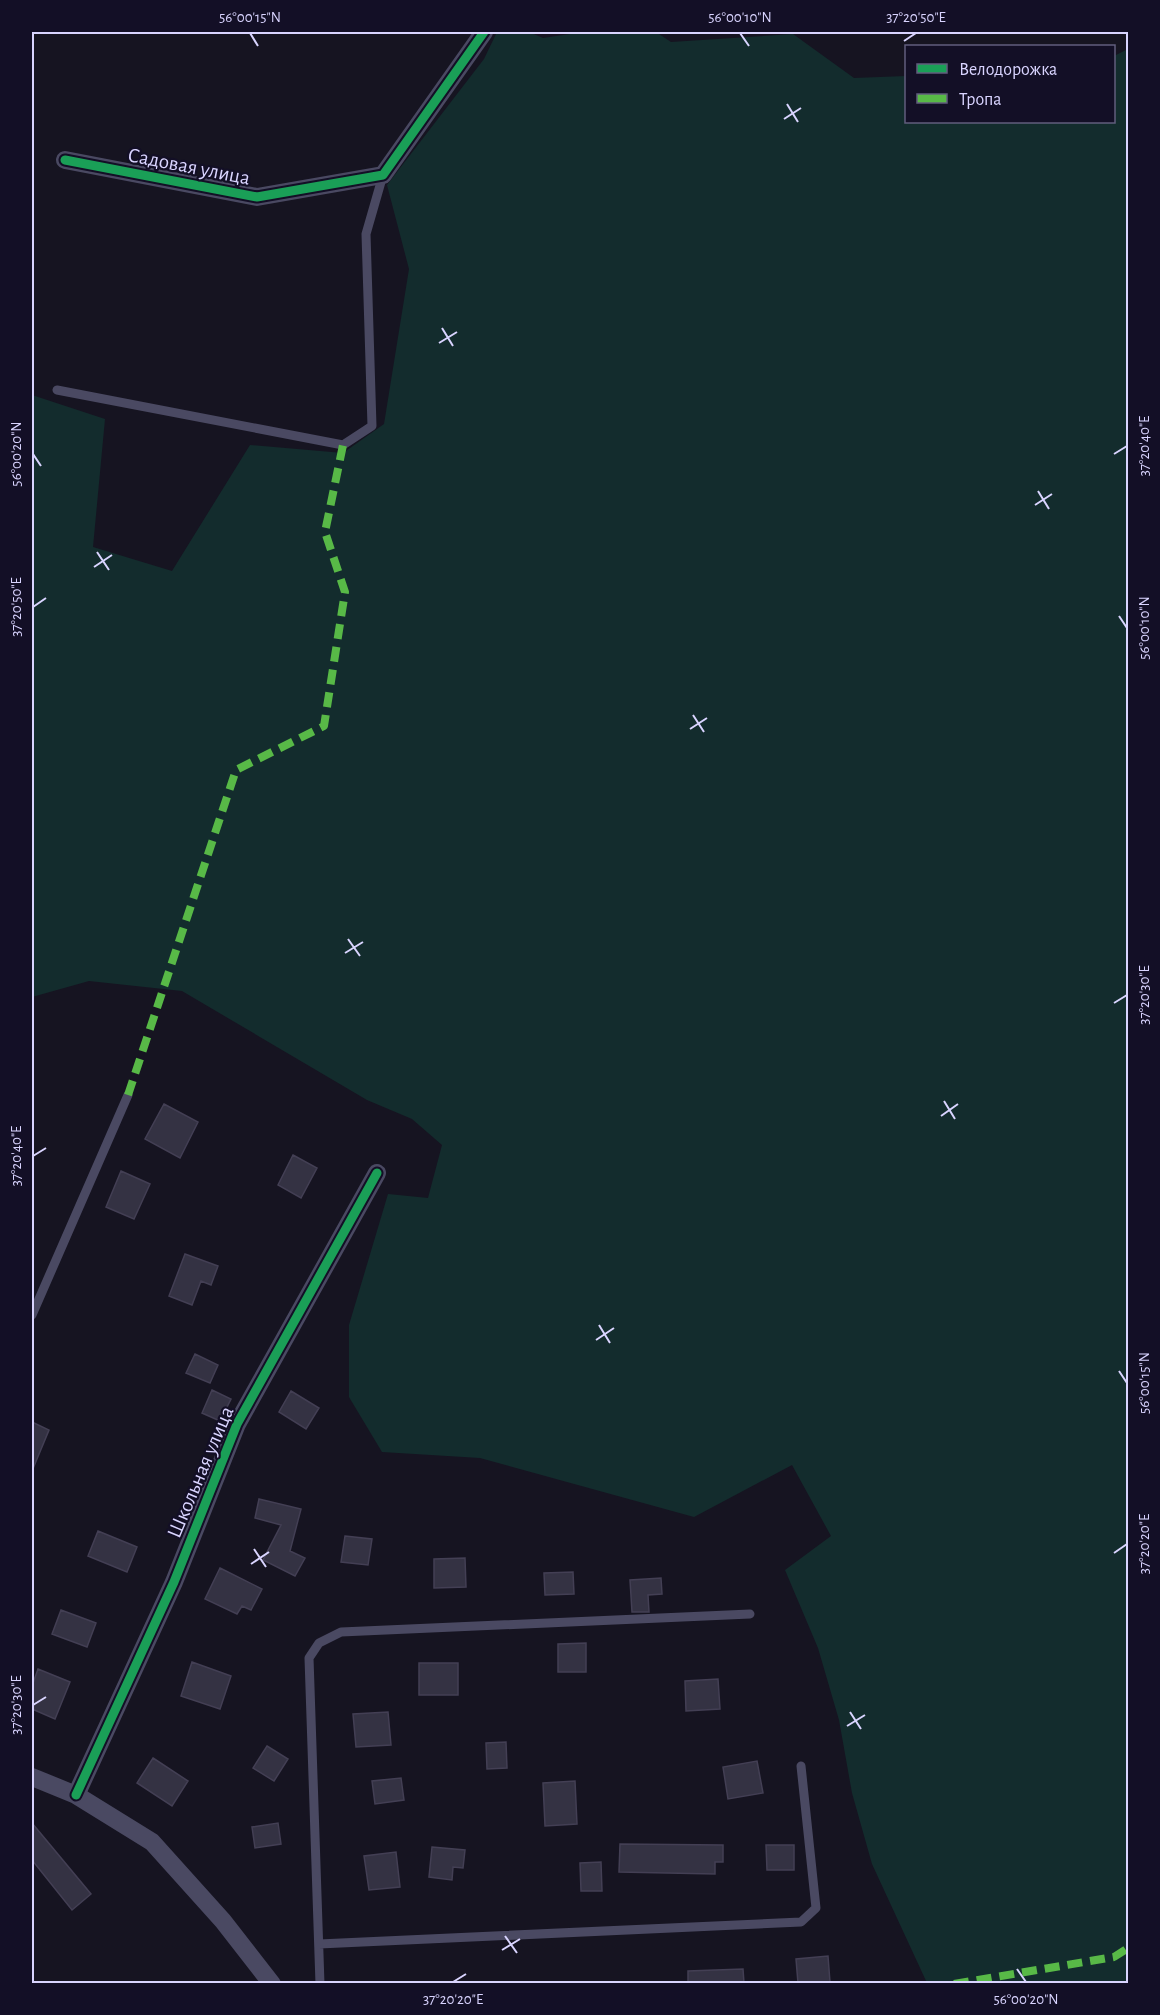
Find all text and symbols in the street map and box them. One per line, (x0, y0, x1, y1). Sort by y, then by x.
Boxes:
text: 56°00'15"N (219, 10, 281, 25)
text: 56°00'10"N (708, 10, 772, 25)
text: 37°20'50"E (886, 10, 946, 25)
legend (905, 45, 1115, 123)
text: Велодорожка (959, 61, 1057, 79)
text: Тропа (959, 91, 1002, 109)
street label: Садовая улица (126, 144, 252, 189)
text: 37°20'40"E (1137, 416, 1152, 476)
text: 56°00'20"N (9, 421, 24, 487)
text: 37°20'50"E (9, 577, 24, 637)
text: 56°00'10"N (1137, 596, 1152, 660)
text: 37°20'30"E (1137, 965, 1152, 1025)
text: 37°20'40"E (9, 1126, 24, 1186)
text: 56°00'15"N (1137, 1352, 1152, 1414)
street label: Школьная улица (163, 1403, 238, 1541)
text: 37°20'20"E (1137, 1514, 1152, 1574)
text: 37°20'30"E (9, 1675, 24, 1735)
text: 37°20'20"E (423, 1992, 483, 2007)
text: 56°00'20"N (993, 1992, 1059, 2007)

